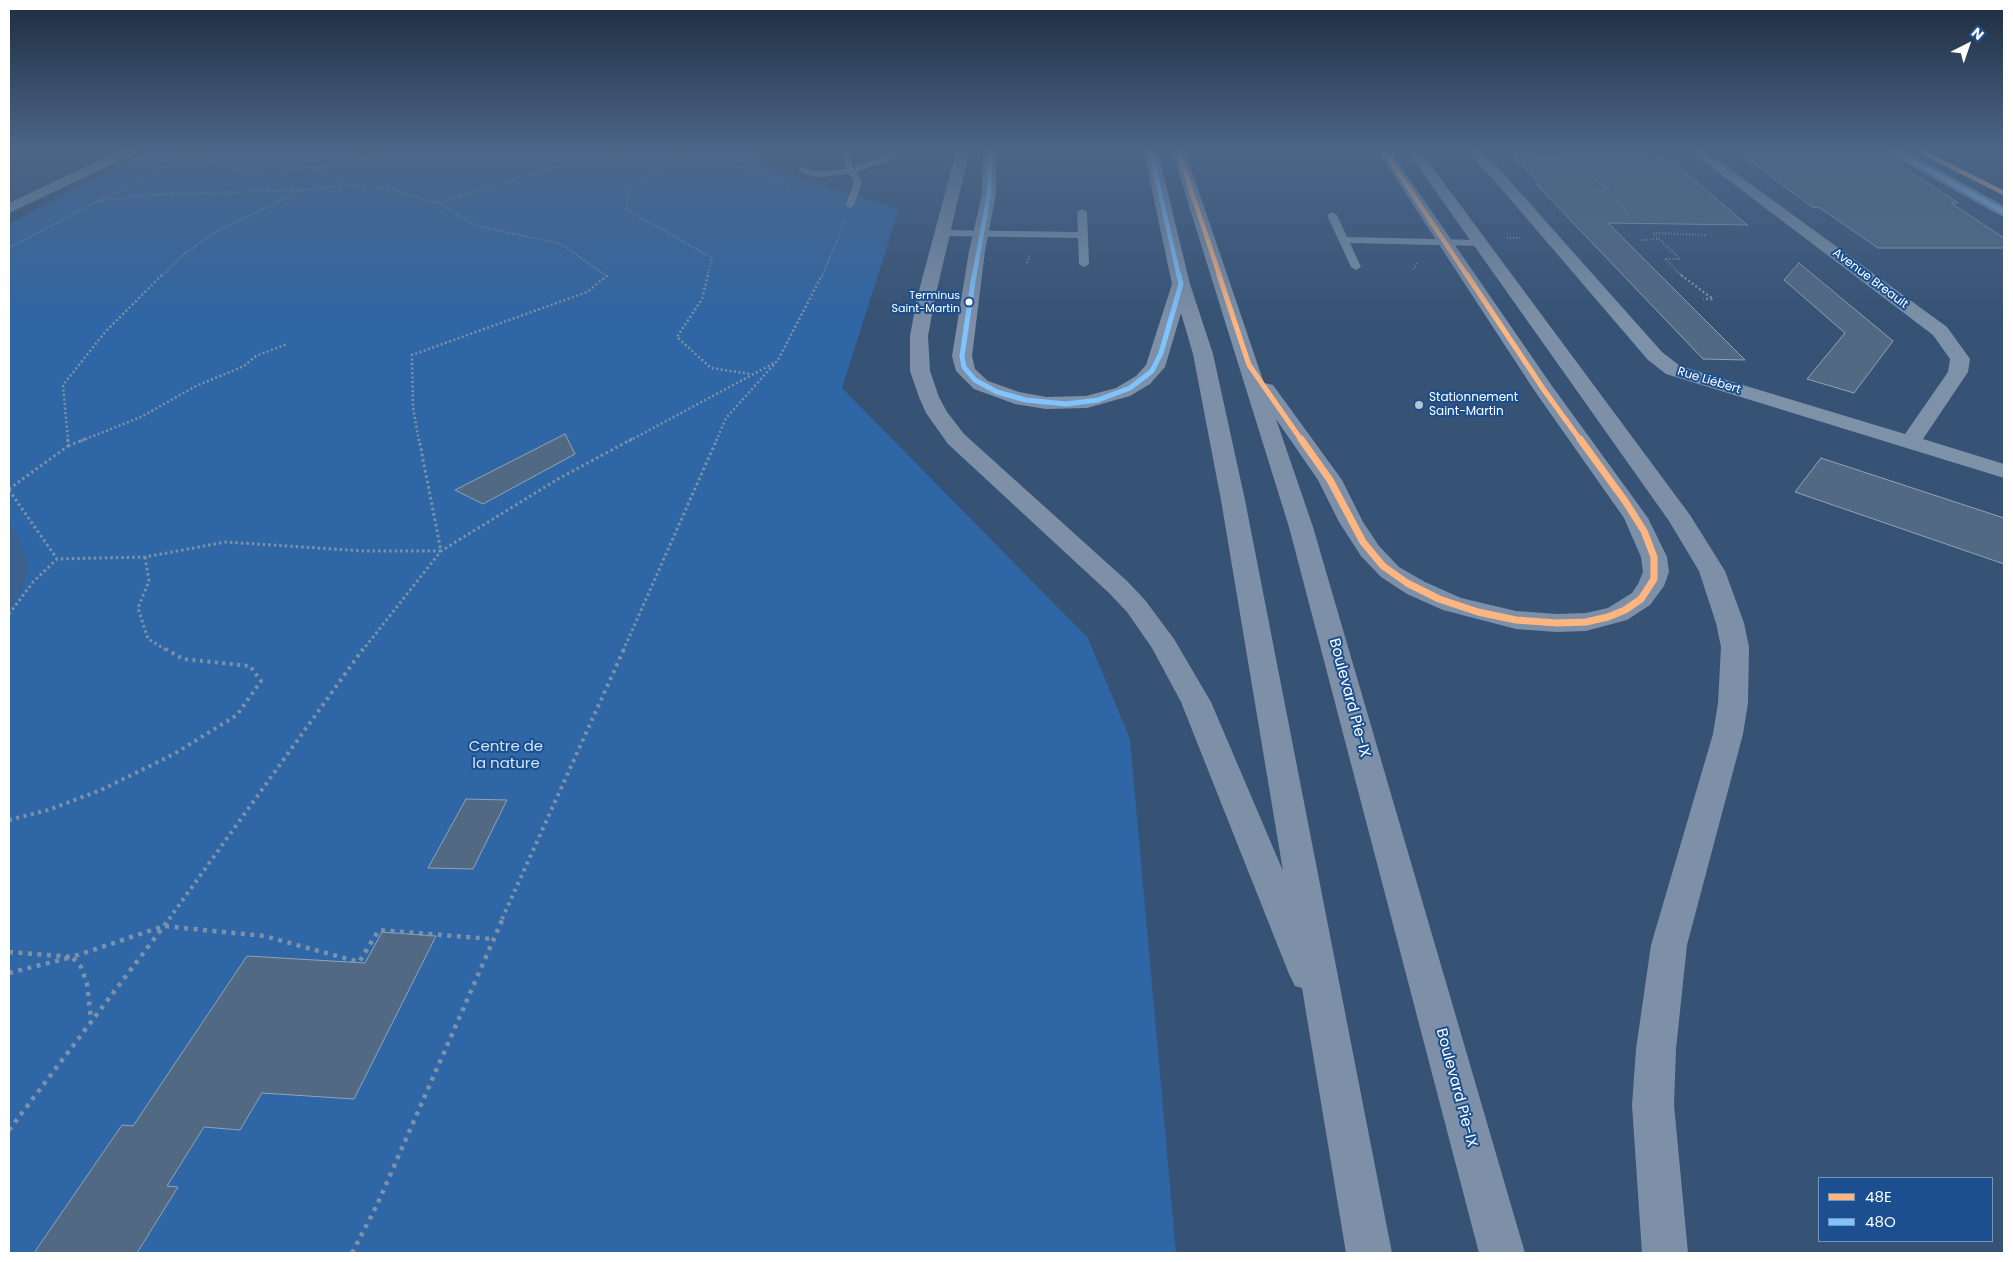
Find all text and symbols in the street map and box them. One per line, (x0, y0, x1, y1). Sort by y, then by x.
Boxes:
north arrow (1943, 20, 1993, 70)
text: N (1967, 23, 1988, 45)
street label: Avenue Breault (1829, 246, 1911, 312)
place label: Terminus Saint-Martin (892, 289, 960, 315)
marker: Terminus Saint-Martin (964, 297, 974, 307)
street label: Rue Liébert (1676, 365, 1742, 397)
place label: Stationnement Saint-Martin (1429, 391, 1518, 419)
marker: Stationnement Saint-Martin (1413, 399, 1425, 411)
street label: Boulevard Pie-IX (1324, 636, 1374, 760)
park label: Centre de la nature (469, 738, 543, 773)
street label: Boulevard Pie-IX (1431, 1026, 1481, 1150)
legend (1818, 1177, 1993, 1242)
text: 48E (1865, 1186, 1892, 1207)
text: 48O (1865, 1211, 1896, 1232)

